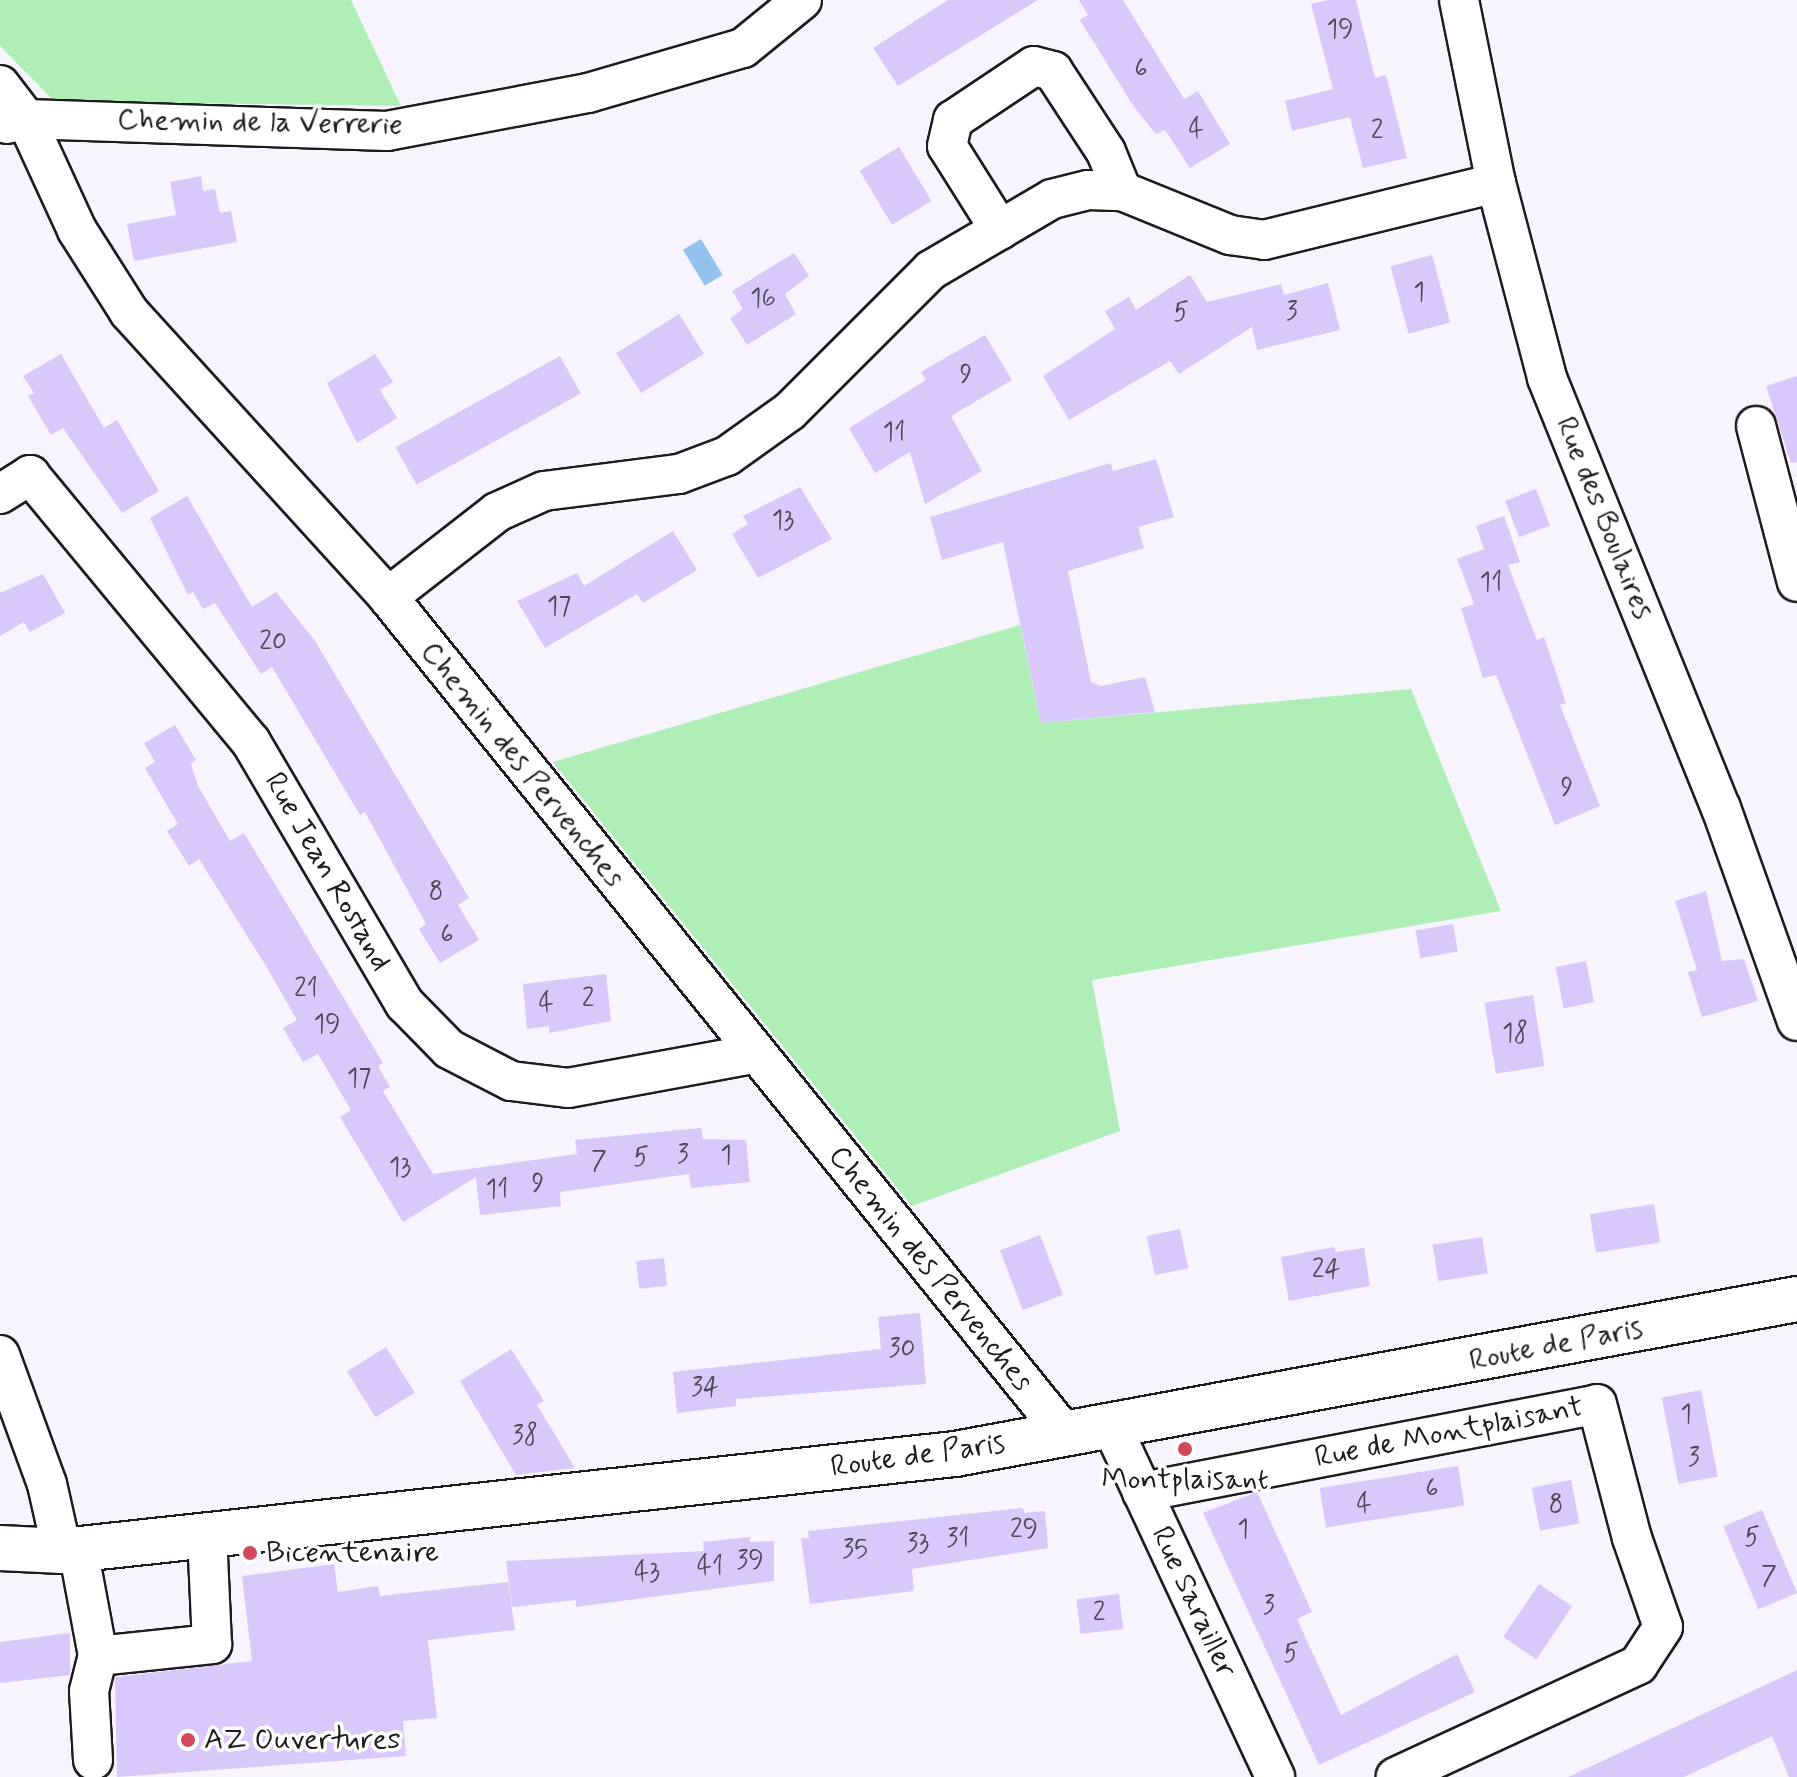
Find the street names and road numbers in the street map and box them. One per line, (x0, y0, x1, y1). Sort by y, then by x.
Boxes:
street label: Chemin de la Verrerie (116, 102, 404, 144)
street label: Rue des Boulaires (1547, 410, 1661, 626)
street label: Chemin des Pervenches (412, 635, 632, 895)
street label: Rue Jean Rostand (256, 768, 398, 976)
street label: Chemin des Pervenches (820, 1139, 1040, 1399)
street label: Route de Paris (1467, 1311, 1645, 1379)
street label: Rue de Montplaisant (1320, 1391, 1578, 1475)
street label: Route de Paris (830, 1426, 1006, 1486)
street label: Rue Sarailler (1143, 1523, 1243, 1681)

